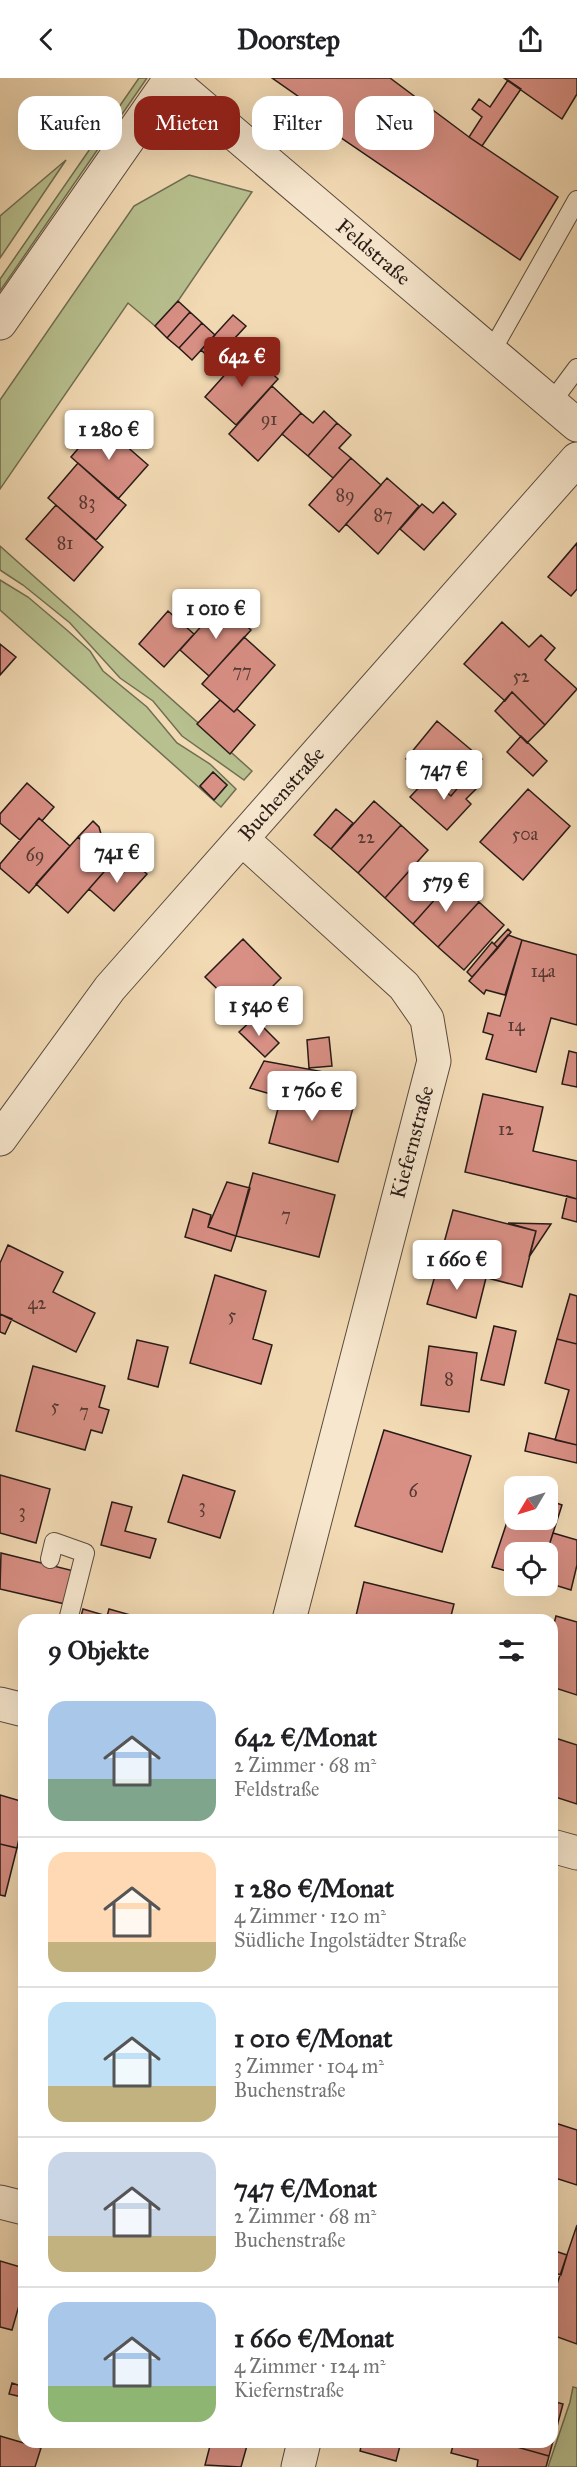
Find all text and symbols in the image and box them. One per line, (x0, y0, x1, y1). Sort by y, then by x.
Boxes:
icon: back (30, 23, 63, 56)
text: Doorstep (237, 23, 340, 56)
icon: share (514, 23, 547, 56)
chip: Kaufen (18, 96, 122, 150)
chip: Mieten (134, 96, 240, 150)
chip: Filter (252, 96, 343, 150)
chip: Neu (355, 96, 434, 150)
street label: Feldstraße (331, 213, 416, 291)
pin: 642 € (200, 337, 284, 388)
text: 642 € (218, 344, 266, 368)
house number: 91 (261, 408, 277, 430)
pin: 1 280 € (54, 410, 164, 461)
text: 1 280 € (79, 417, 139, 441)
house number: 89 (335, 484, 355, 506)
house number: 83 (79, 491, 95, 513)
house number: 87 (373, 504, 393, 526)
house number: 81 (57, 532, 73, 554)
pin: 1 010 € (161, 589, 271, 640)
text: 1 010 € (186, 596, 246, 620)
house number: 77 (232, 660, 252, 682)
house number: 52 (512, 665, 530, 687)
street label: Buchenstraße (233, 741, 330, 846)
pin: 747 € (402, 750, 486, 801)
text: 747 € (420, 757, 468, 781)
house number: 50a (512, 823, 539, 845)
house number: 22 (357, 826, 375, 848)
pin: 741 € (75, 833, 159, 884)
text: 741 € (94, 840, 140, 864)
house number: 69 (26, 844, 44, 866)
pin: 579 € (404, 862, 488, 913)
text: 579 € (422, 869, 470, 893)
house number: 14a (531, 960, 556, 982)
pin: 1 540 € (204, 986, 314, 1037)
text: 1 540 € (229, 993, 289, 1017)
house number: 14 (507, 1014, 526, 1036)
pin: 1 760 € (257, 1071, 367, 1122)
text: 1 760 € (281, 1078, 343, 1102)
street label: Kiefernstraße (384, 1083, 440, 1201)
house number: 12 (498, 1118, 514, 1140)
house number: 7 (281, 1204, 291, 1226)
pin: 1 660 € (402, 1240, 512, 1291)
text: 1 660 € (427, 1247, 487, 1271)
house number: 42 (28, 1292, 47, 1314)
house number: 5 (228, 1304, 237, 1326)
house number: 8 (444, 1368, 454, 1390)
house number: 5 (51, 1395, 60, 1417)
house number: 7 (79, 1400, 89, 1422)
north arrow (504, 1476, 558, 1530)
map controls (504, 1476, 558, 1596)
house number: 6 (408, 1480, 418, 1502)
house number: 3 (198, 1495, 206, 1517)
house number: 3 (18, 1500, 26, 1522)
button: locate (504, 1542, 558, 1596)
text: 9 Objekte (48, 1634, 149, 1666)
icon: filters (495, 1634, 528, 1667)
text: 642 €/Monat (234, 1721, 377, 1753)
icon: home (96, 1725, 168, 1797)
text: 2 Zimmer · 68 m² (234, 1753, 376, 1777)
text: Feldstraße (234, 1777, 319, 1801)
text: 1 280 €/Monat (234, 1872, 394, 1904)
icon: home (96, 1876, 168, 1948)
text: 4 Zimmer · 120 m² (234, 1904, 386, 1928)
text: Südliche Ingolstädter Straße (234, 1928, 467, 1952)
text: 1 010 €/Monat (234, 2022, 392, 2054)
icon: home (96, 2026, 168, 2098)
text: 3 Zimmer · 104 m² (234, 2054, 384, 2078)
text: Buchenstraße (234, 2078, 346, 2102)
text: 747 €/Monat (234, 2172, 377, 2204)
icon: home (96, 2176, 168, 2248)
text: 2 Zimmer · 68 m² (234, 2204, 376, 2228)
text: Buchenstraße (234, 2228, 346, 2252)
text: 1 660 €/Monat (234, 2322, 394, 2354)
icon: home (96, 2326, 168, 2398)
text: 4 Zimmer · 124 m² (234, 2354, 386, 2378)
text: Kiefernstraße (234, 2378, 344, 2402)

